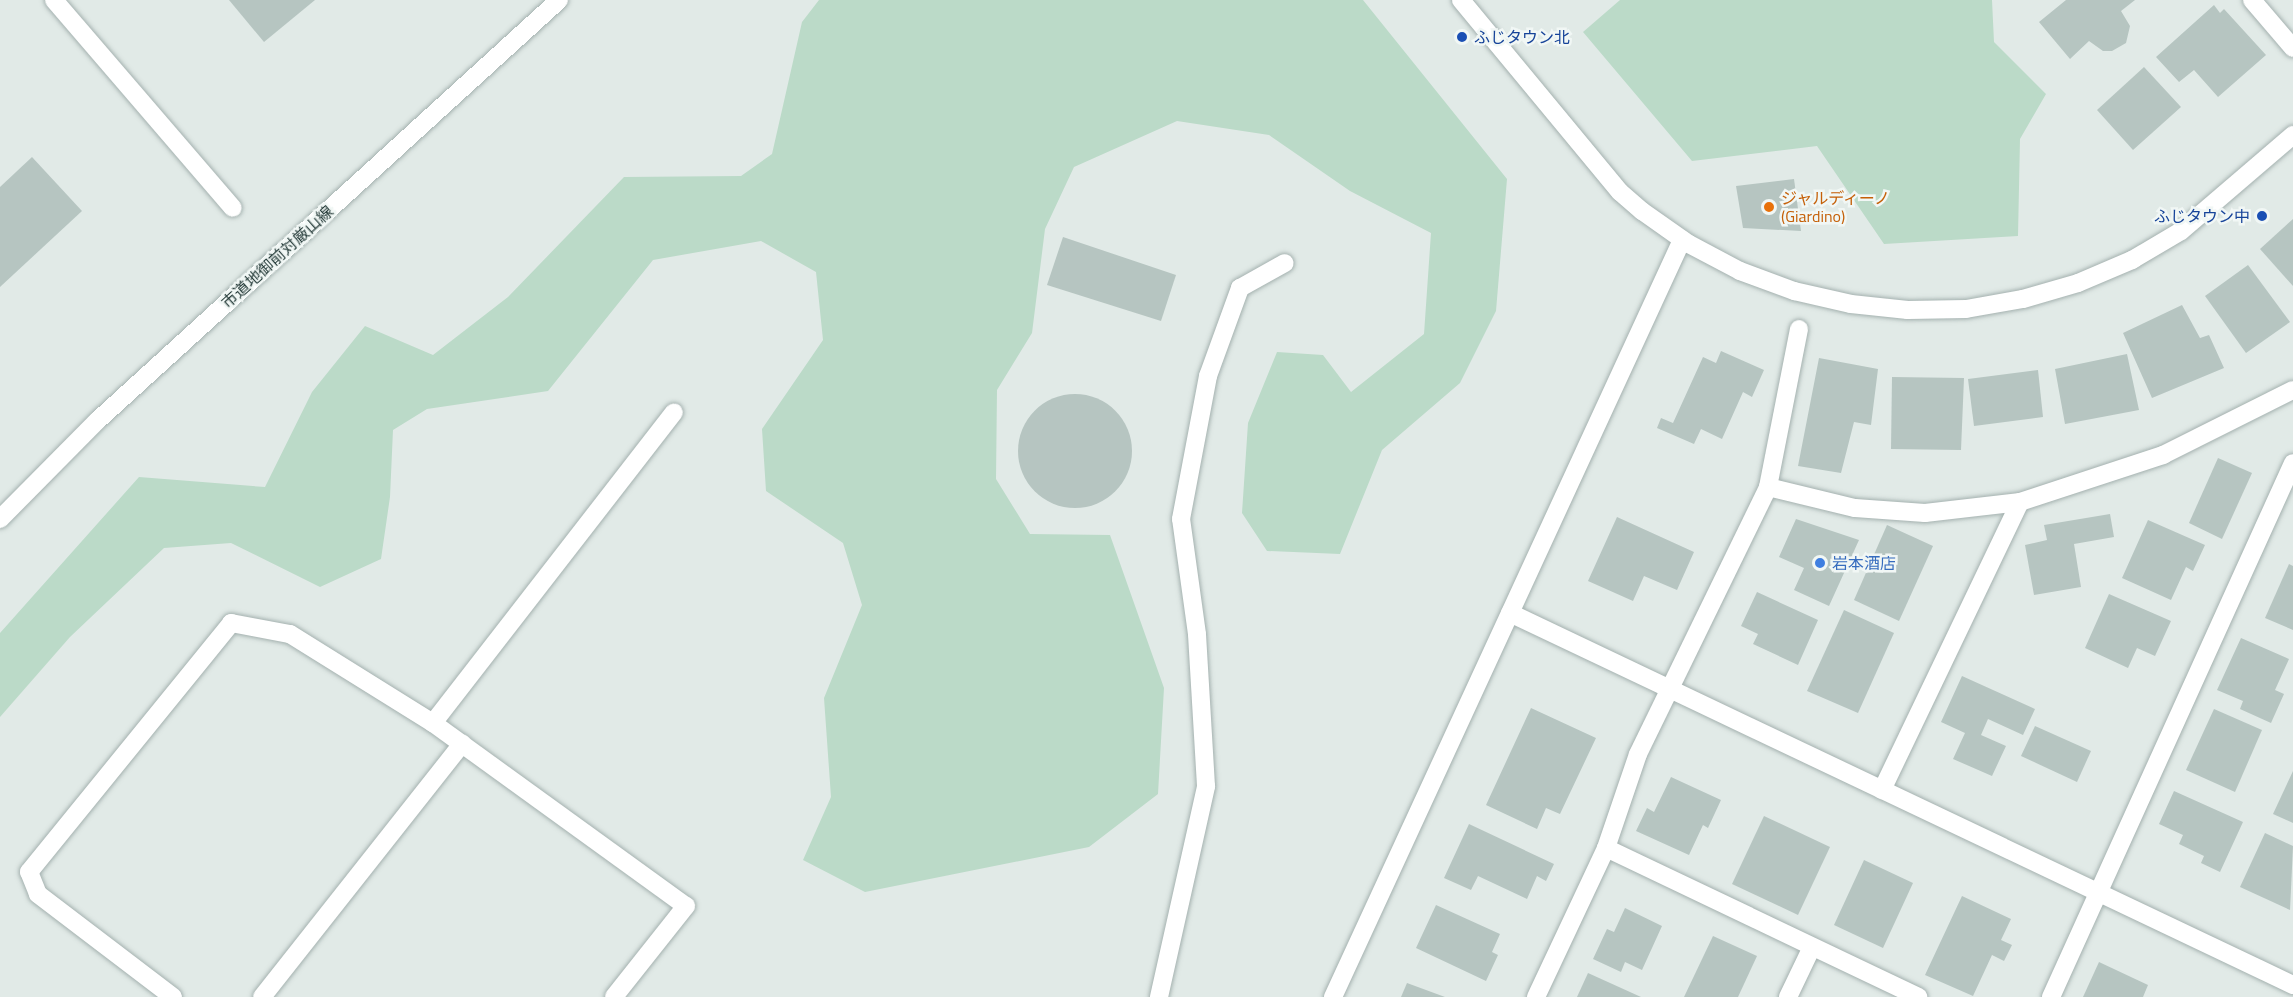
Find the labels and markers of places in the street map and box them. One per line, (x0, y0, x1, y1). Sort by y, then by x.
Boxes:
place label: ふじタウン北 (1474, 27, 1570, 47)
marker: ふじタウン北 (1455, 30, 1469, 44)
place label: ジャルディーノ (Giardino) (1781, 188, 1893, 226)
marker: ジャルディーノ (Giardino) (1762, 200, 1776, 214)
place label: ふじタウン中 (2154, 206, 2250, 226)
marker: ふじタウン中 (2255, 209, 2269, 223)
place label: 岩本酒店 (1832, 553, 1896, 573)
marker: 岩本酒店 (1813, 556, 1827, 570)

